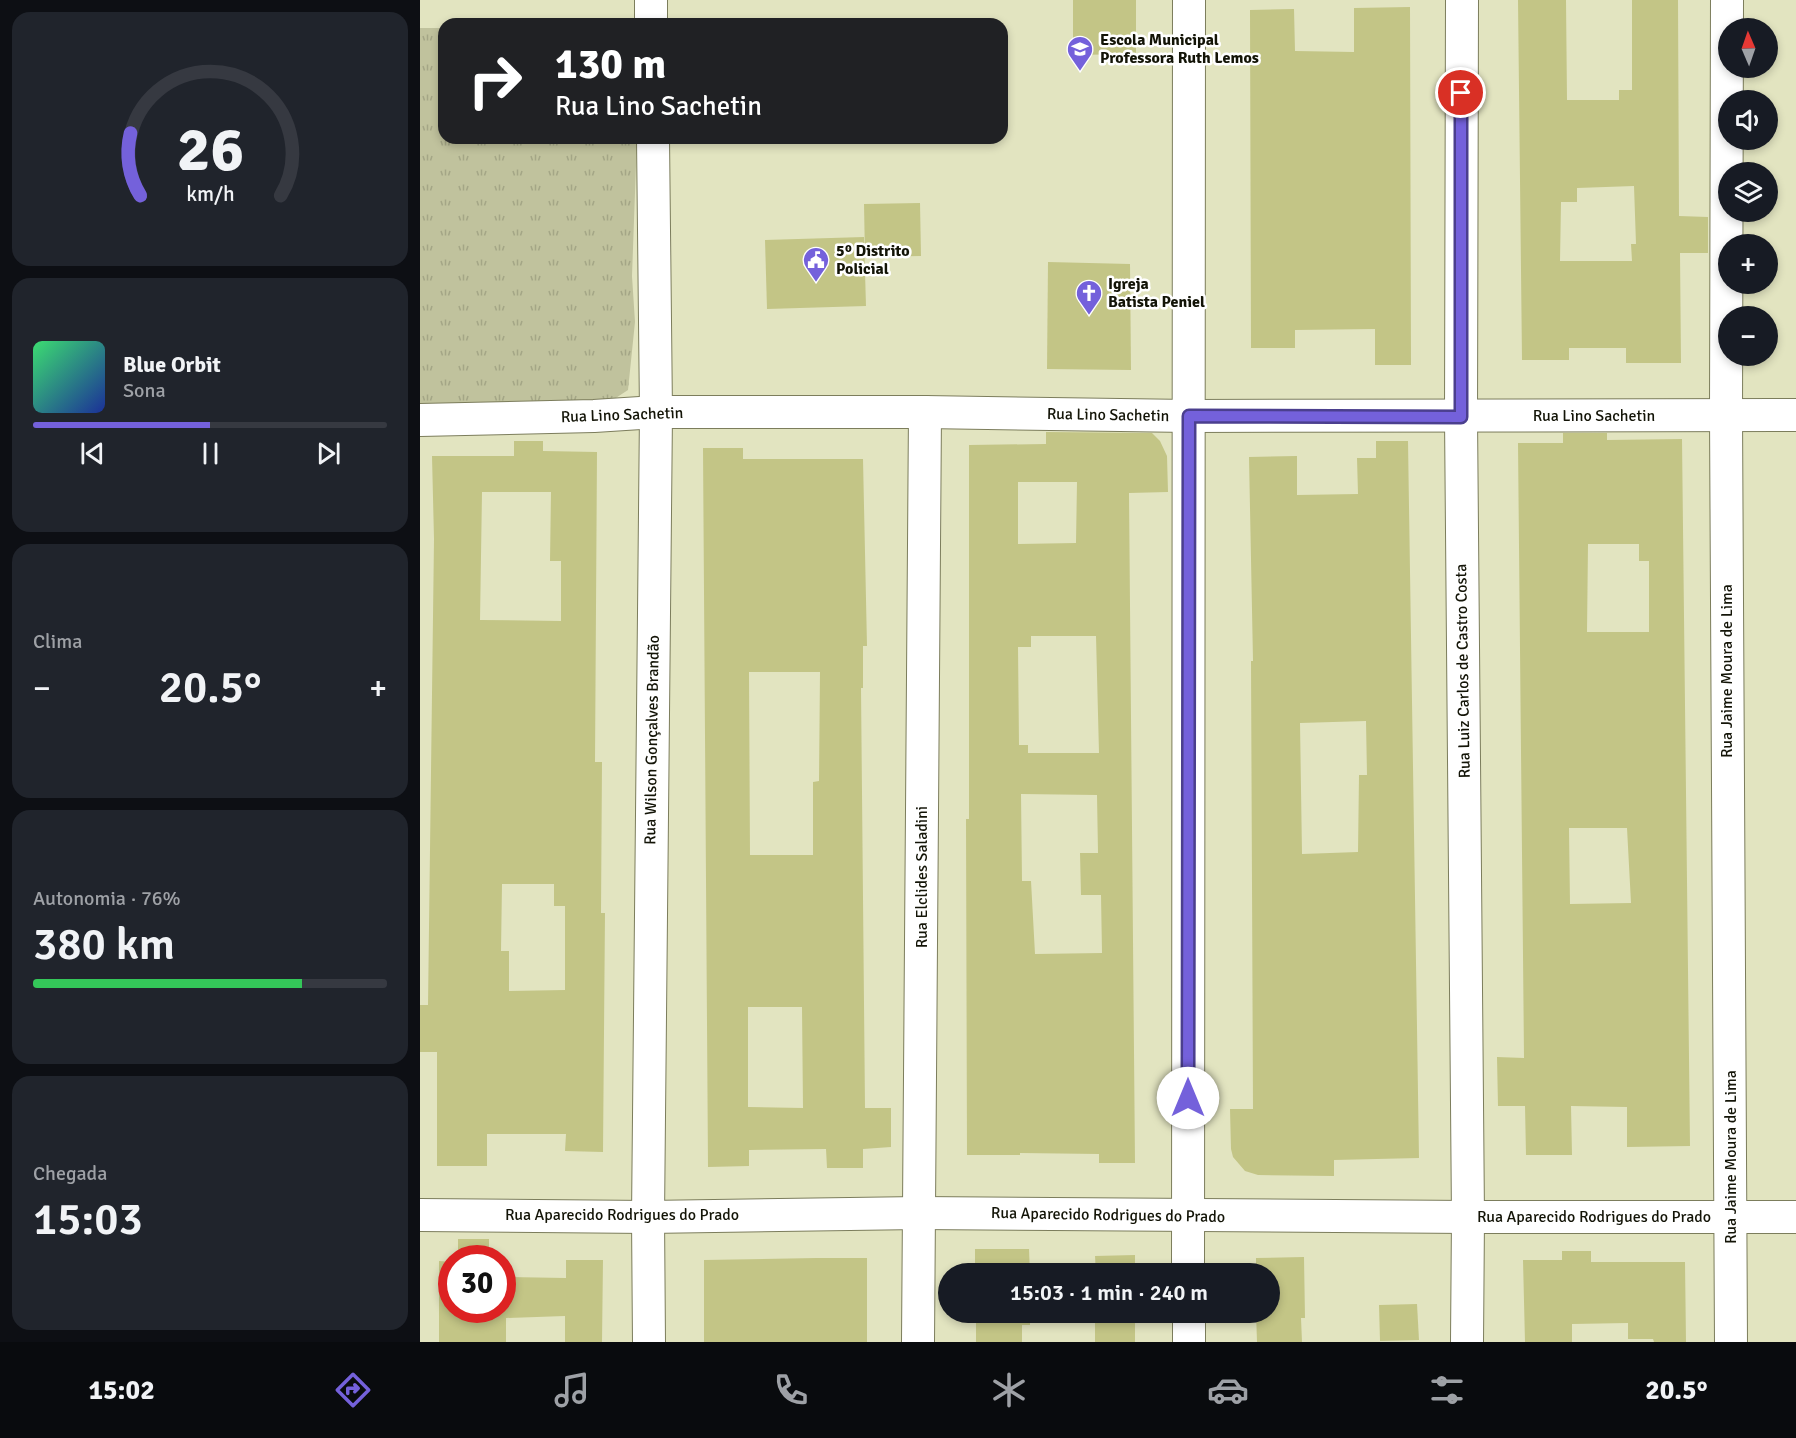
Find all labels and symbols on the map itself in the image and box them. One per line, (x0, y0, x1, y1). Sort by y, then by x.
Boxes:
north arrow (1718, 18, 1778, 78)
place label: Escola Municipal Professora Ruth Lemos (1100, 30, 1259, 68)
school or university icon: Escola Municipal Professora Ruth Lemos (1065, 34, 1095, 72)
pin (1435, 67, 1486, 118)
place label: 5º Distrito Policial (836, 241, 910, 279)
public building icon: 5º Distrito Policial (801, 245, 831, 283)
place label: Igreja Batista Peniel (1108, 274, 1205, 312)
church icon: Igreja Batista Peniel (1074, 278, 1104, 316)
street label: Rua Lino Sachetin (560, 403, 684, 427)
street label: Rua Lino Sachetin (1047, 404, 1169, 426)
street label: Rua Lino Sachetin (1533, 406, 1655, 426)
street label: Rua Luiz Carlos de Castro Costa (1451, 564, 1475, 778)
street label: Rua Jaime Moura de Lima (1717, 584, 1737, 758)
street label: Rua Wilson Gonçalves Brandão (640, 635, 664, 845)
street label: Rua Elclides Saladini (912, 806, 932, 948)
position arrow (1156, 1066, 1220, 1130)
street label: Rua Jaime Moura de Lima (1721, 1070, 1741, 1244)
street label: Rua Aparecido Rodrigues do Prado (991, 1203, 1225, 1227)
street label: Rua Aparecido Rodrigues do Prado (505, 1205, 739, 1225)
street label: Rua Aparecido Rodrigues do Prado (1477, 1207, 1711, 1227)
speed limit sign: 30 (438, 1245, 516, 1323)

